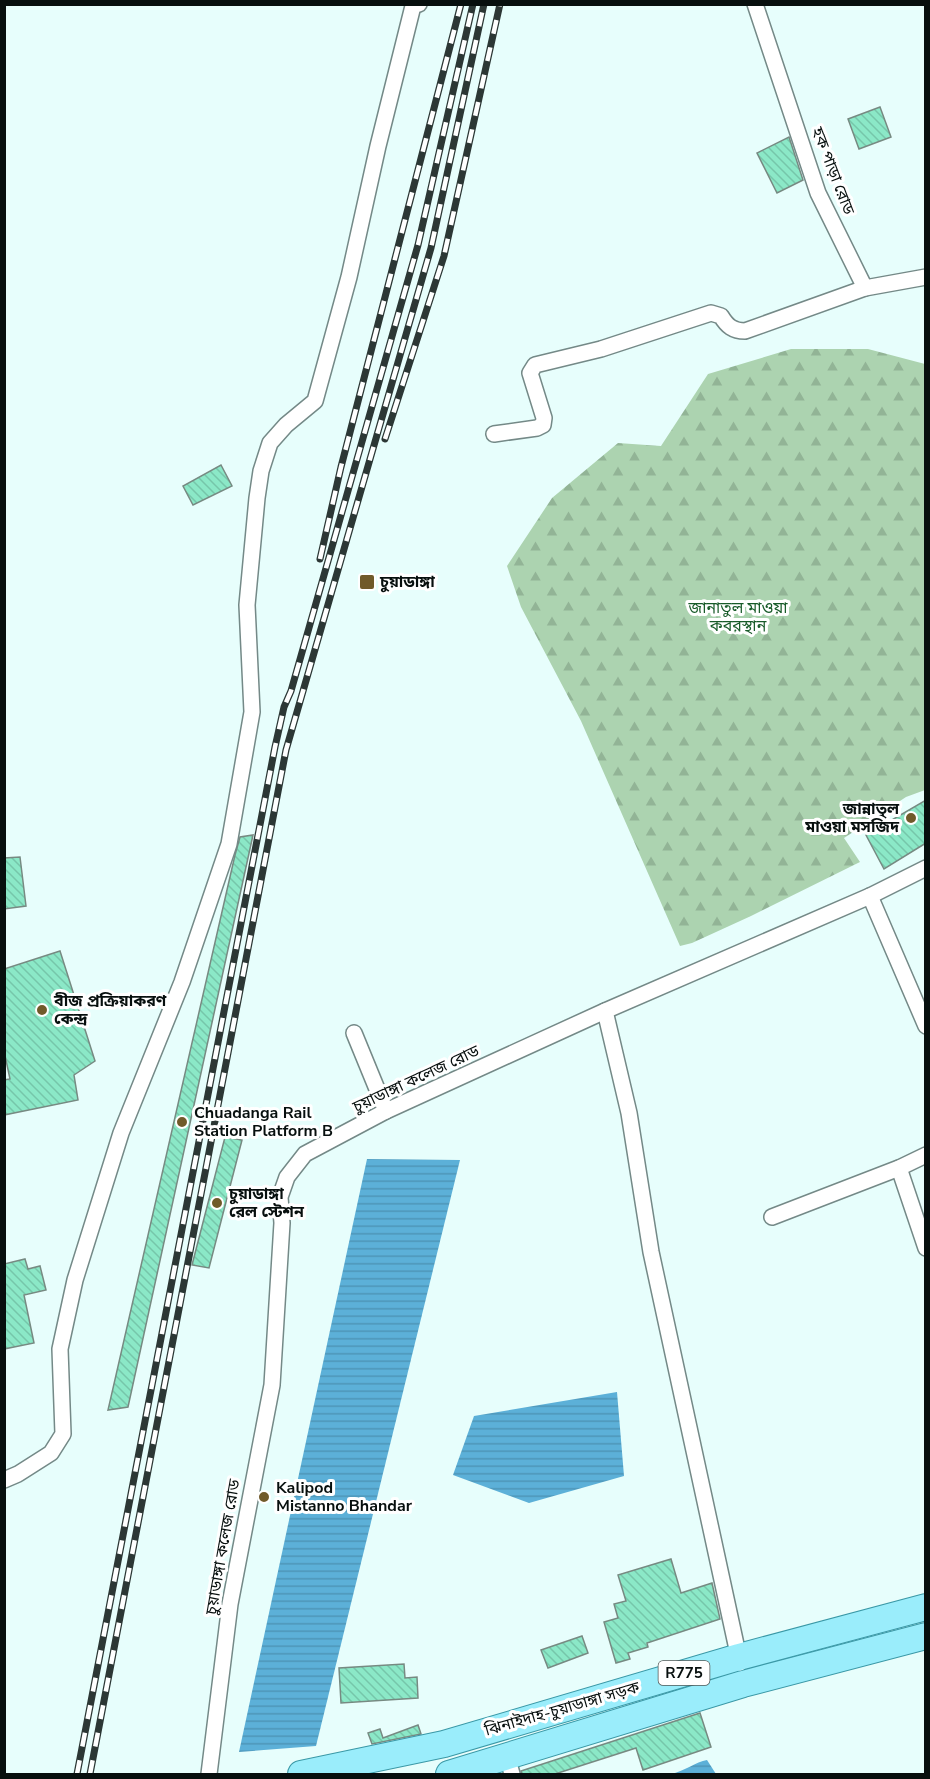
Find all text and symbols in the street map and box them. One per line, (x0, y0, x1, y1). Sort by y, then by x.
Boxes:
street label: হক পাড়া রোড (806, 123, 860, 218)
place label: চুয়াডাঙ্গা (379, 571, 435, 593)
marker: চুয়াডাঙ্গা (358, 573, 376, 591)
park label: জানাতুল মাওয়া কবরস্থান (687, 597, 788, 637)
place label: জান্নাতুল মাওয়া মসজিদ (804, 798, 900, 838)
marker: জান্নাতুল মাওয়া মসজিদ (904, 811, 918, 825)
place label: বীজ প্রক্রিয়াকরণ কেন্দ্র (53, 990, 167, 1030)
marker: বীজ প্রক্রিয়াকরণ কেন্দ্র (35, 1003, 49, 1017)
street label: চুয়াডাঙ্গা কলেজ রোড (348, 1040, 483, 1118)
place label: Chuadanga Rail Station Platform B (194, 1102, 333, 1142)
marker: Chuadanga Rail Station Platform B (175, 1115, 189, 1129)
place label: চুয়াডাঙ্গা রেল স্টেশন (228, 1183, 305, 1223)
marker: চুয়াডাঙ্গা রেল স্টেশন (210, 1196, 224, 1210)
street label: চুয়াডাঙ্গা কলেজ রোড (200, 1477, 246, 1617)
place label: Kalipod Mistanno Bhandar (276, 1477, 413, 1517)
marker: Kalipod Mistanno Bhandar (257, 1490, 271, 1504)
road number: R775 (658, 1661, 710, 1685)
street label: ঝিনাইদাহ-চুয়াডাঙ্গা সড়ক (481, 1676, 643, 1742)

